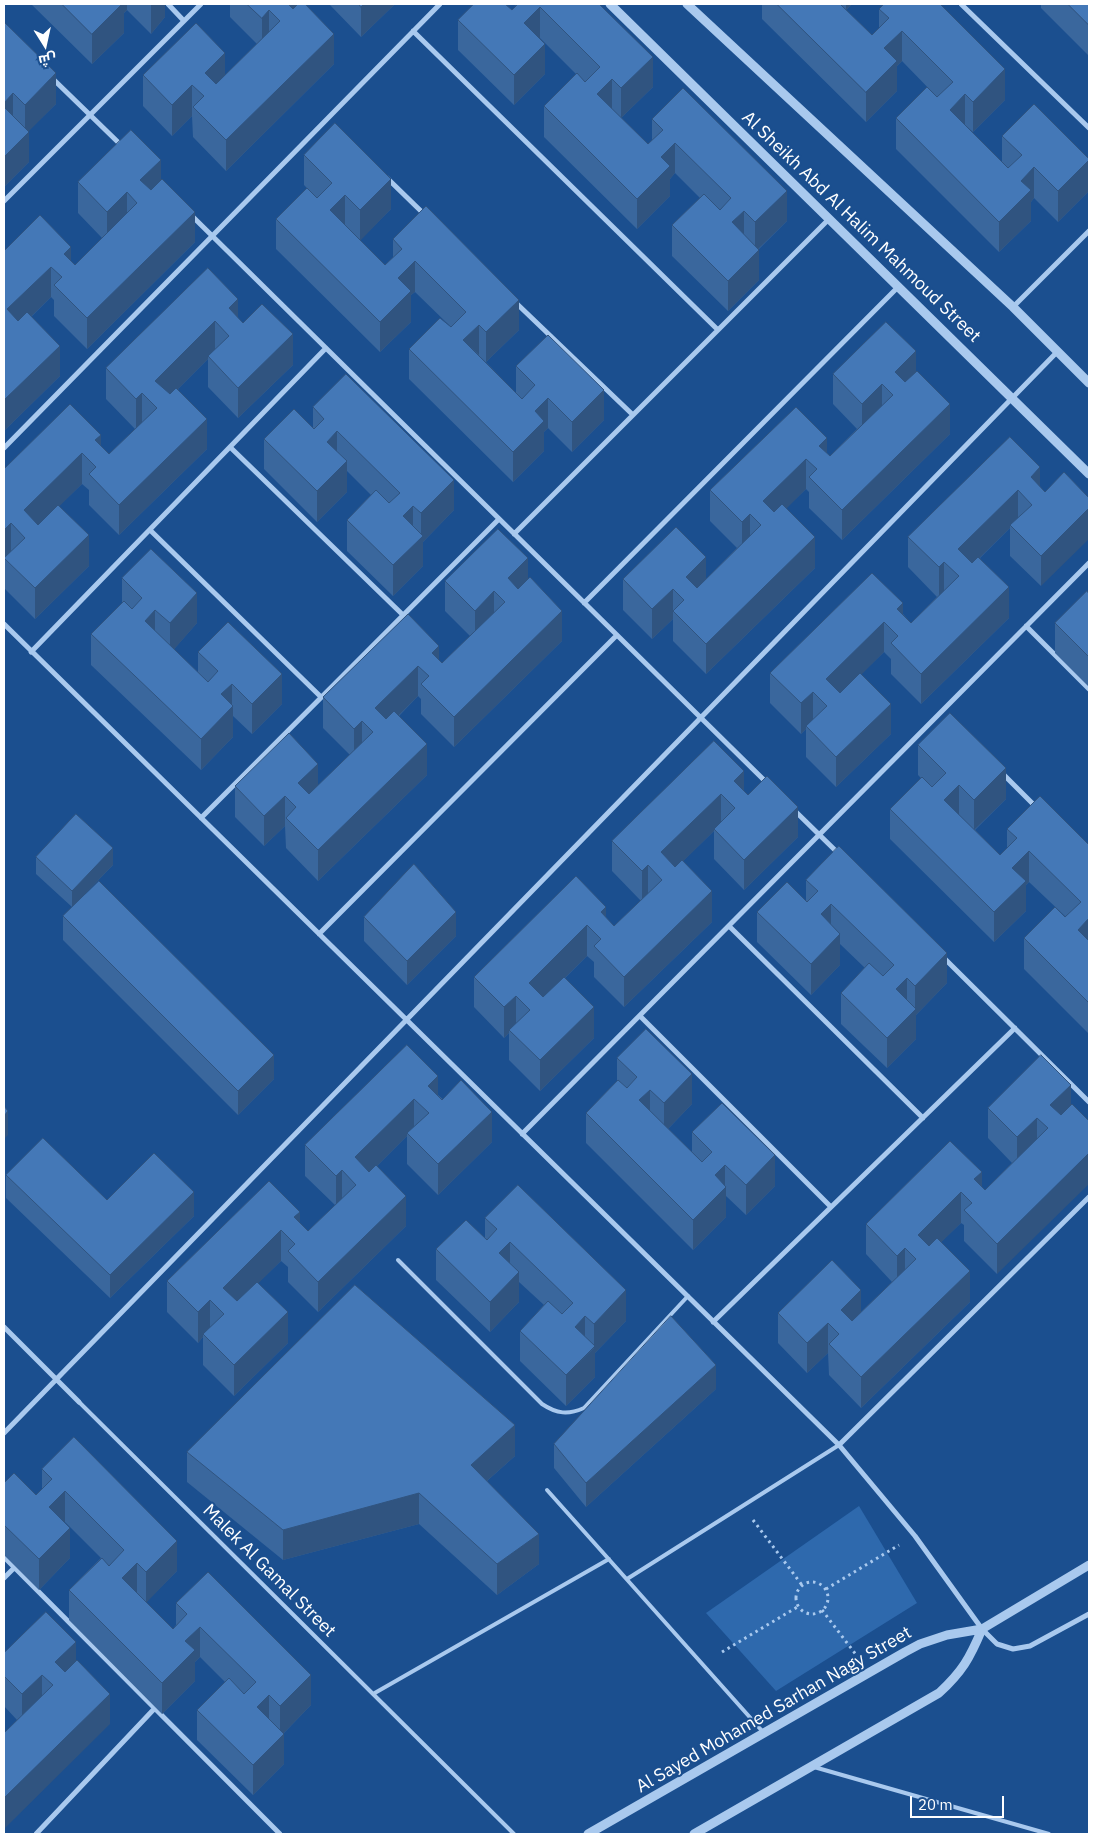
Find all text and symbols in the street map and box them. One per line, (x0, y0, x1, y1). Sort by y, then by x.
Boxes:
north arrow (20, 20, 70, 70)
text: ش (37, 49, 58, 70)
street label: Al Sheikh Abd Al Halim Mahmoud Street (737, 107, 985, 347)
street label: Malek Al Gamal Street (198, 1500, 340, 1642)
street label: Al Sayed Mohamed Sarhan Nagy Street (632, 1622, 916, 1798)
scale bar (913, 1786, 1007, 1818)
text: 20 m (918, 1795, 953, 1814)

